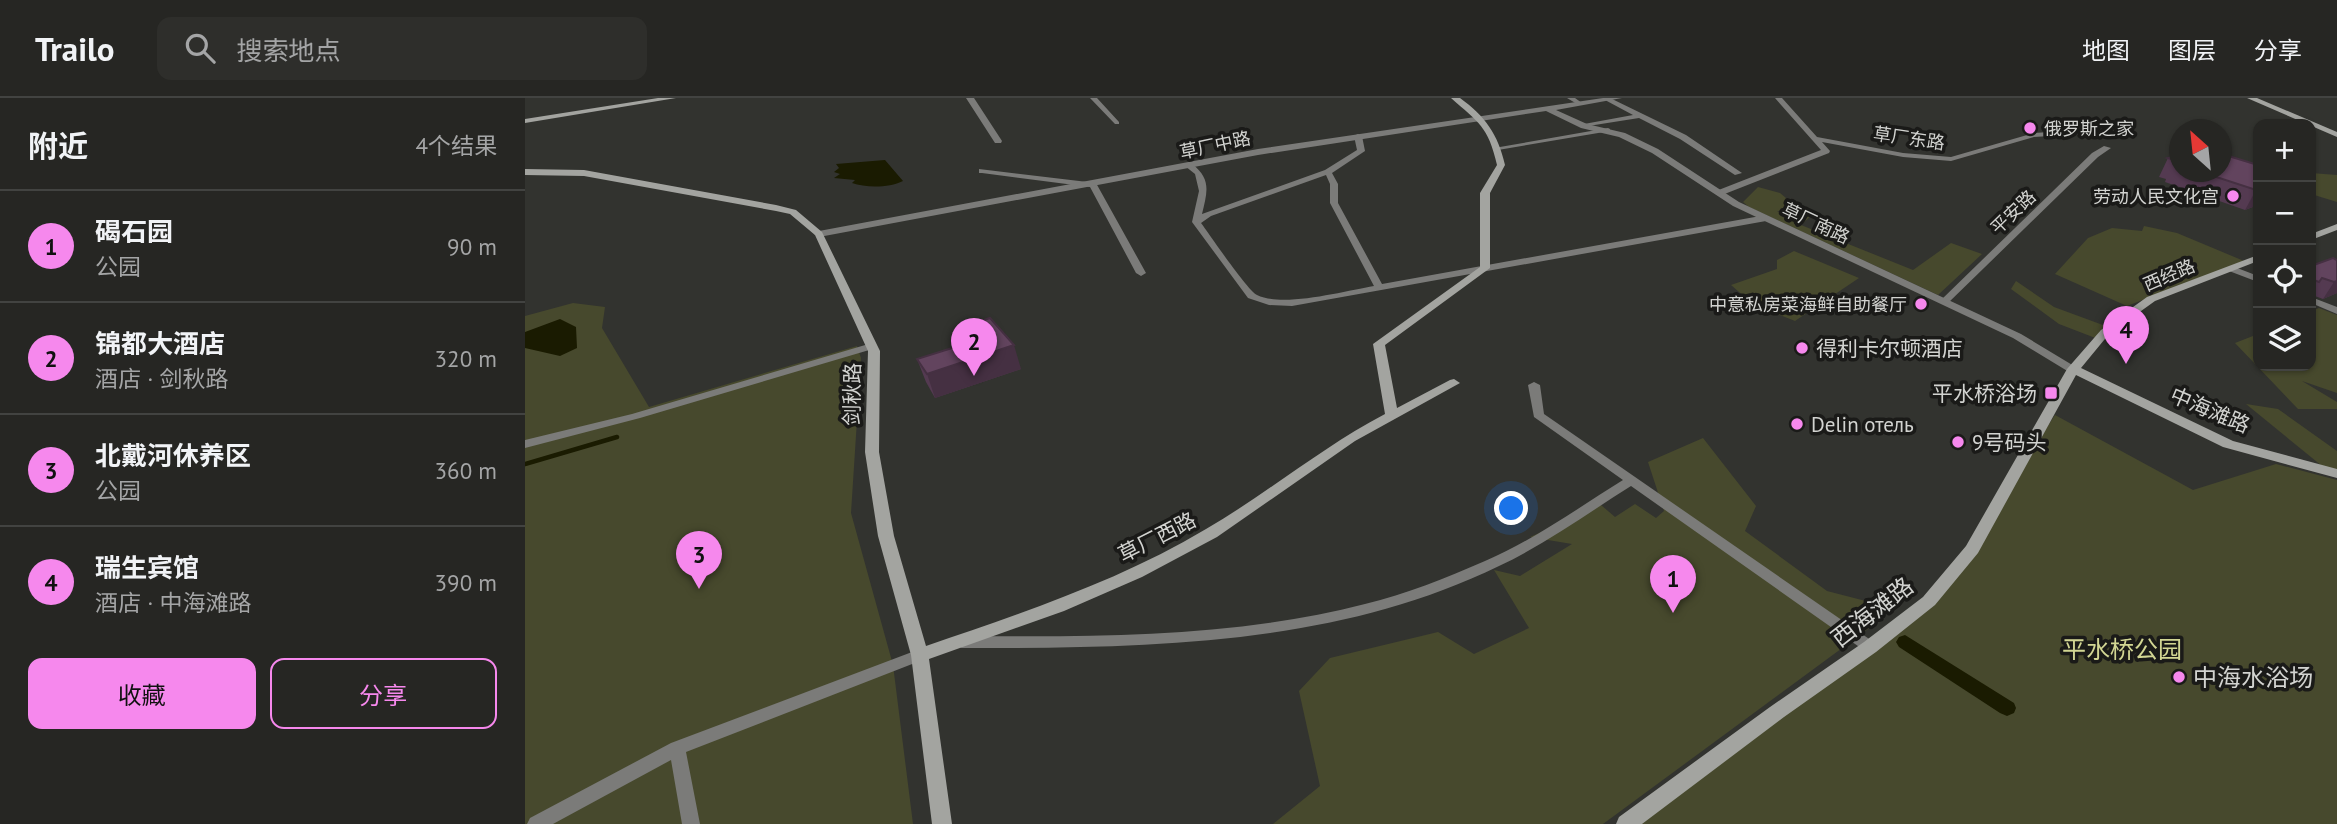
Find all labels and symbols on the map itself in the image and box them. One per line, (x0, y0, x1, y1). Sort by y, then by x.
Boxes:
place label: 俄罗斯之家 (2044, 117, 2134, 140)
north arrow (2169, 119, 2232, 182)
marker: 俄罗斯之家 (2022, 120, 2038, 136)
street label: 草厂东路 (1872, 122, 1946, 154)
street label: 草厂中路 (1177, 126, 1253, 164)
street label: 平安路 (1986, 185, 2040, 239)
place label: 劳动人民文化宫 (2093, 185, 2219, 208)
marker: 劳动人民文化宫 (2225, 188, 2241, 204)
street label: 草厂南路 (1779, 197, 1853, 249)
street label: 西经路 (2140, 254, 2198, 296)
place label: 中意私房菜海鲜自助餐厅 (1709, 293, 1907, 316)
marker: 中意私房菜海鲜自助餐厅 (1913, 296, 1929, 312)
pin: 4 (2103, 306, 2149, 364)
pin: 2 (951, 318, 997, 376)
place label: 得利卡尔顿酒店 (1816, 335, 1963, 362)
marker: 得利卡尔顿酒店 (1794, 340, 1810, 356)
street label: 剑秋路 (838, 362, 866, 426)
place label: 平水桥浴场 (1932, 380, 2037, 407)
street label: 中海滩路 (2166, 381, 2254, 439)
marker: 平水桥浴场 (2043, 385, 2059, 401)
place label: Delin отель (1811, 411, 1914, 438)
marker: Delin отель (1789, 416, 1805, 432)
place label: 9号码头 (1972, 429, 2046, 456)
marker: 9号码头 (1950, 434, 1966, 450)
your location (1494, 491, 1528, 525)
street label: 草厂西路 (1113, 506, 1201, 568)
pin: 3 (676, 531, 722, 589)
pin: 1 (1650, 555, 1696, 613)
street label: 西海滩路 (1825, 570, 1919, 654)
park label: 平水桥公园 (2062, 634, 2182, 665)
place label: 中海水浴场 (2193, 662, 2313, 693)
marker: 中海水浴场 (2171, 669, 2187, 685)

